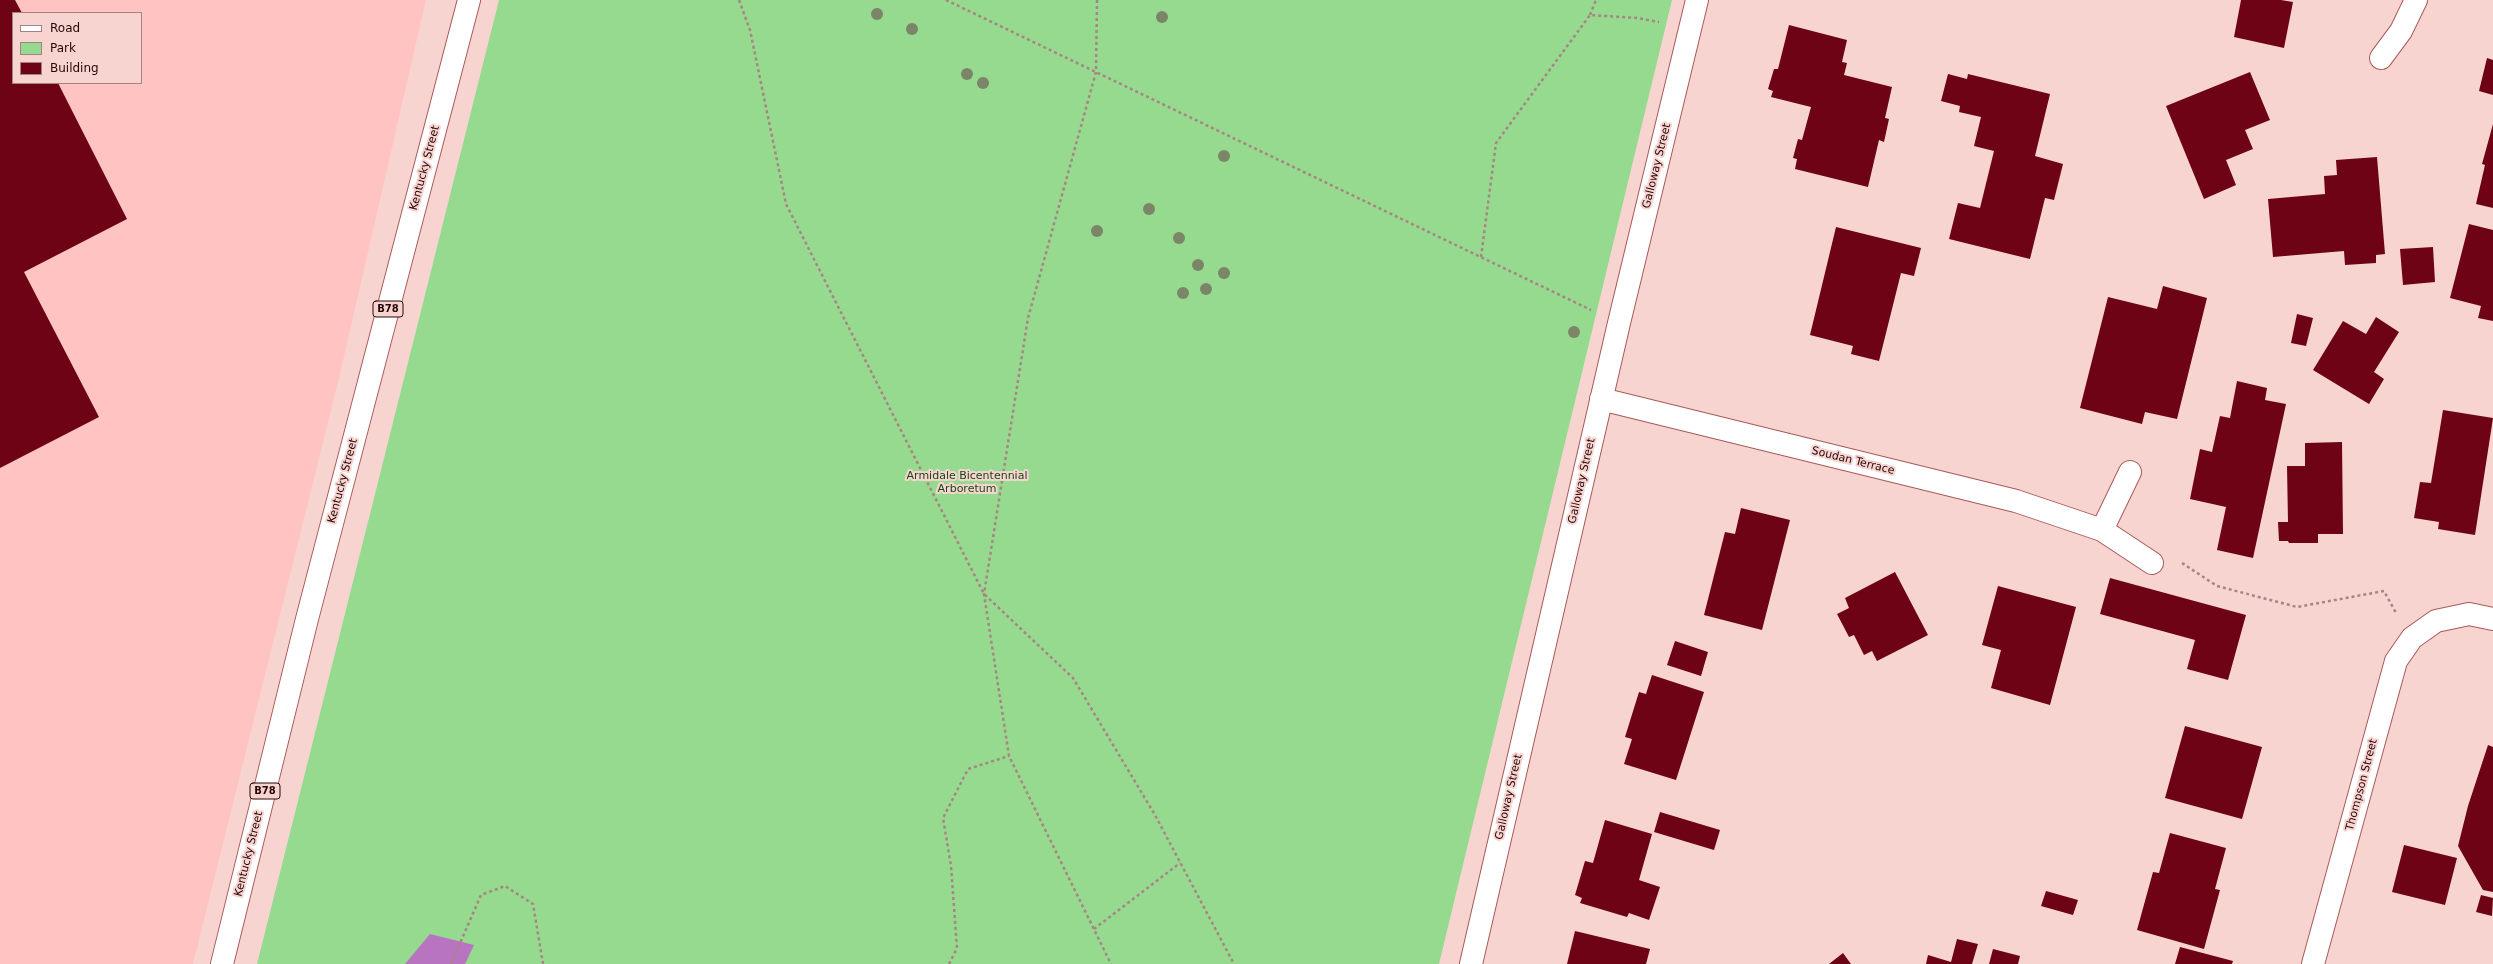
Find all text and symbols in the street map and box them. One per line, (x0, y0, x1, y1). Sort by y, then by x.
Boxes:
legend (12, 12, 142, 84)
text: Road (50, 21, 80, 35)
text: Park (50, 41, 76, 55)
text: Building (50, 61, 99, 75)
street label: Galloway Street (1640, 122, 1674, 210)
street label: Kentucky Street (407, 124, 443, 212)
road number: B78 (373, 301, 403, 317)
street label: Kentucky Street (325, 437, 361, 525)
street label: Galloway Street (1566, 437, 1598, 525)
street label: Soudan Terrace (1810, 444, 1896, 478)
park label: Armidale Bicentennial Arboretum (907, 469, 1027, 495)
street label: Thompson Street (2343, 738, 2381, 832)
street label: Galloway Street (1493, 753, 1525, 841)
road number: B78 (250, 783, 280, 799)
street label: Kentucky Street (232, 810, 266, 898)

